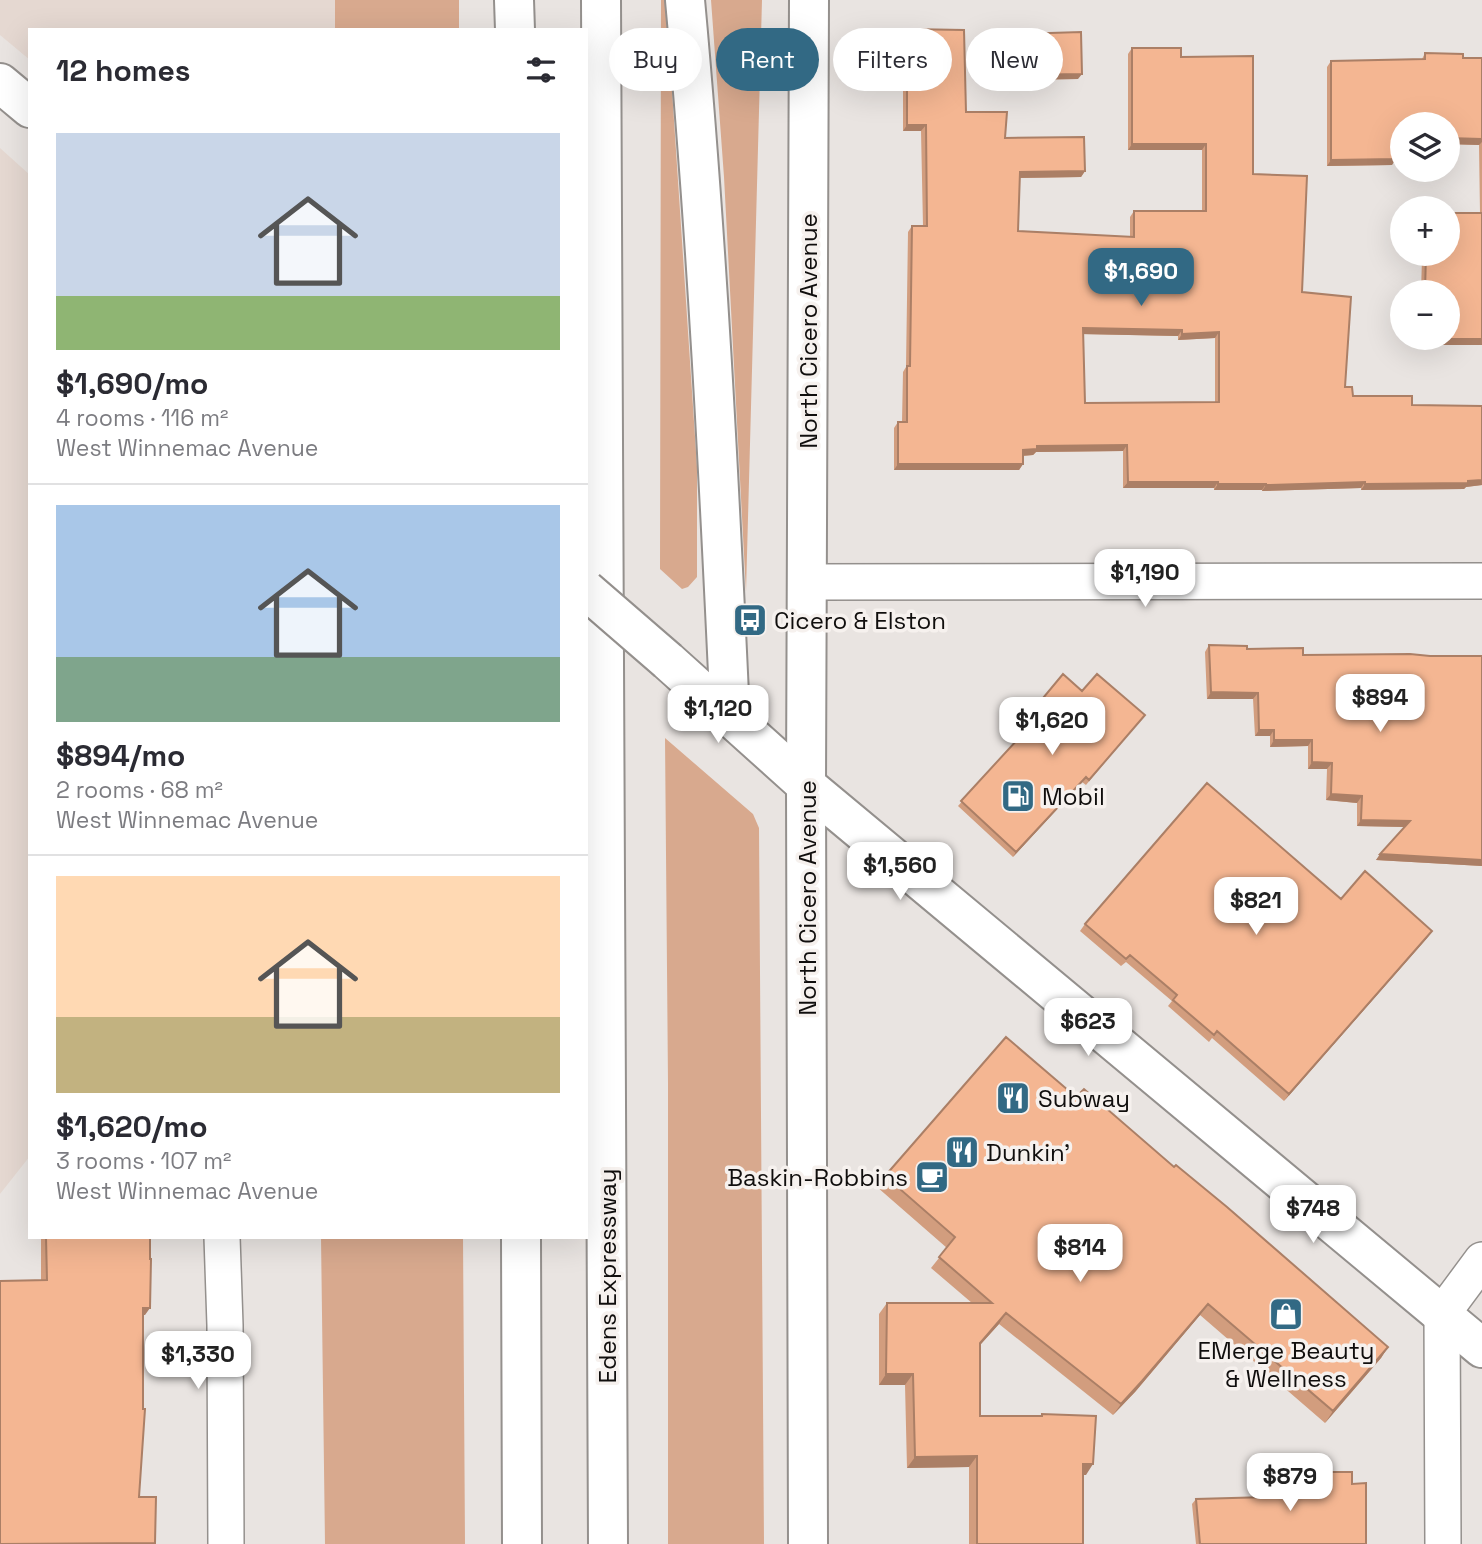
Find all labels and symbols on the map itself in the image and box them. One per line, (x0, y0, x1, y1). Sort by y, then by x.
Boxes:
street label: North Cicero Avenue (793, 213, 824, 449)
pin: $1,690 (1084, 248, 1198, 308)
pin: $1,190 (1088, 550, 1202, 609)
bus stop icon: Cicero & Elston (731, 601, 769, 639)
place label: Cicero & Elston (774, 605, 946, 636)
pin: $894 (1339, 674, 1421, 734)
pin: $1,120 (661, 686, 775, 745)
pin: $1,620 (995, 698, 1109, 757)
fuel station icon: Mobil (999, 777, 1037, 815)
street label: North Cicero Avenue (792, 780, 823, 1016)
place label: Mobil (1042, 781, 1105, 812)
pin: $1,560 (843, 842, 957, 902)
pin: $821 (1215, 878, 1297, 937)
pin: $623 (1047, 998, 1129, 1058)
restaurant icon: Subway (994, 1079, 1032, 1117)
place label: Subway (1038, 1083, 1130, 1114)
restaurant icon: Dunkin' (943, 1133, 981, 1171)
place label: Dunkin' (986, 1137, 1070, 1168)
cafe icon: Baskin-Robbins (913, 1158, 951, 1196)
place label: Baskin-Robbins (727, 1162, 908, 1193)
street label: Edens Expressway (592, 1168, 623, 1384)
pin: $748 (1272, 1186, 1354, 1245)
pin: $814 (1039, 1224, 1121, 1284)
shop icon: EMerge Beauty & Wellness (1267, 1295, 1305, 1333)
pin: $1,330 (141, 1332, 255, 1391)
place label: EMerge Beauty & Wellness (1198, 1335, 1374, 1394)
pin: $879 (1249, 1454, 1331, 1513)

